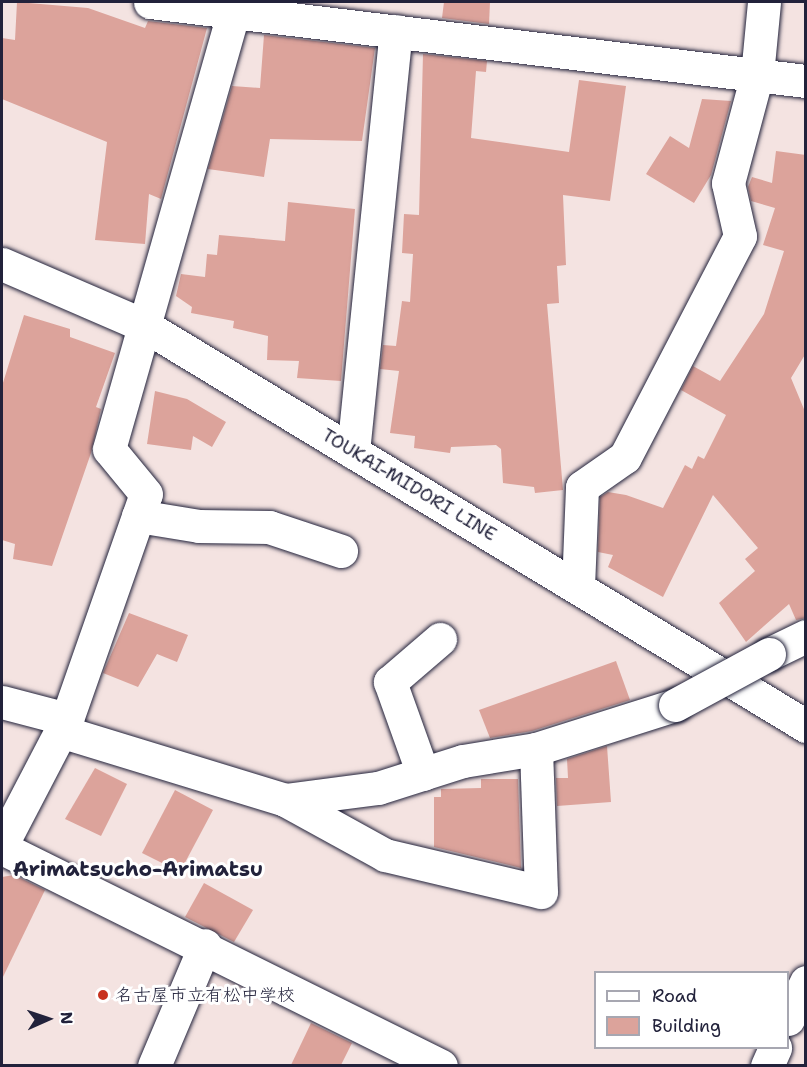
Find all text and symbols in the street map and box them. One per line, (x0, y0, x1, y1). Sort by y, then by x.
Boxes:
street label: TOUKAI-MIDORI LINE (318, 424, 500, 546)
district label: Arimatsucho-Arimatsu (13, 856, 263, 882)
legend (594, 971, 789, 1049)
place label: 名古屋市立有松中学校 (115, 984, 295, 1006)
text: Road (652, 984, 697, 1008)
marker: 名古屋市立有松中学校 (96, 988, 110, 1002)
north arrow (18, 989, 78, 1049)
text: N (56, 1011, 77, 1025)
text: Building (652, 1014, 721, 1038)

